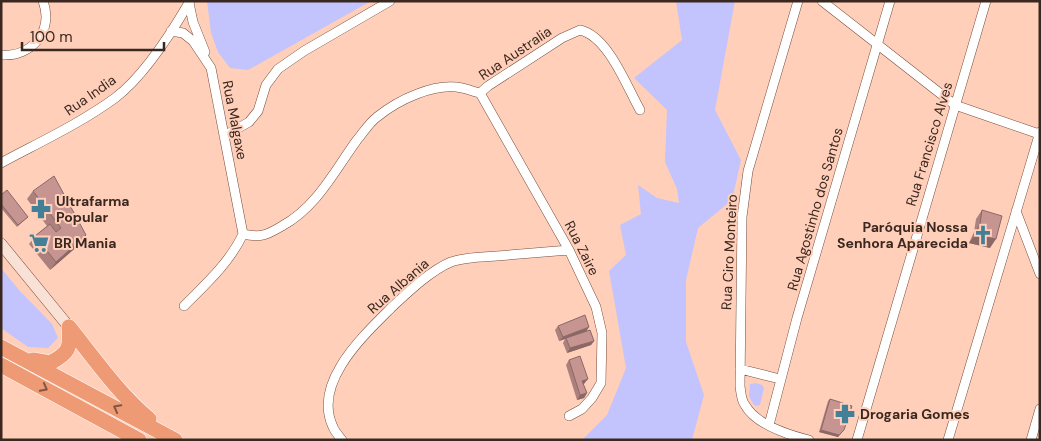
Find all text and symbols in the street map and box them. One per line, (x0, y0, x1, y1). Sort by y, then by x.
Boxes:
scale bar (22, 20, 165, 52)
street label: Rua Australia (475, 22, 555, 84)
text: 100 m (30, 27, 73, 47)
street label: Rua India (61, 71, 119, 119)
street label: Rua Malgaxe (219, 79, 251, 161)
street label: Rua Francisco Alves (902, 80, 956, 208)
street label: Rua Agostinho dos Santos (783, 125, 847, 293)
place label: Ultrafarma Popular (56, 192, 130, 226)
street label: Rua Ciro Monteiro (717, 194, 741, 310)
pharmacy icon: Ultrafarma Popular (30, 198, 52, 220)
street label: Rua Zaire (561, 218, 603, 278)
place label: Paróquia Nossa Senhora Aparecida (837, 218, 968, 252)
church icon: Paróquia Nossa Senhora Aparecida (972, 224, 994, 246)
supermarket icon: BR Mania (28, 232, 50, 254)
place label: BR Mania (54, 234, 116, 252)
street label: Rua Albania (364, 254, 432, 318)
one-way arrow (39, 382, 48, 392)
pharmacy icon: Drogaria Gomes (834, 403, 856, 425)
one-way arrow (113, 404, 122, 414)
place label: Drogaria Gomes (860, 405, 970, 423)

